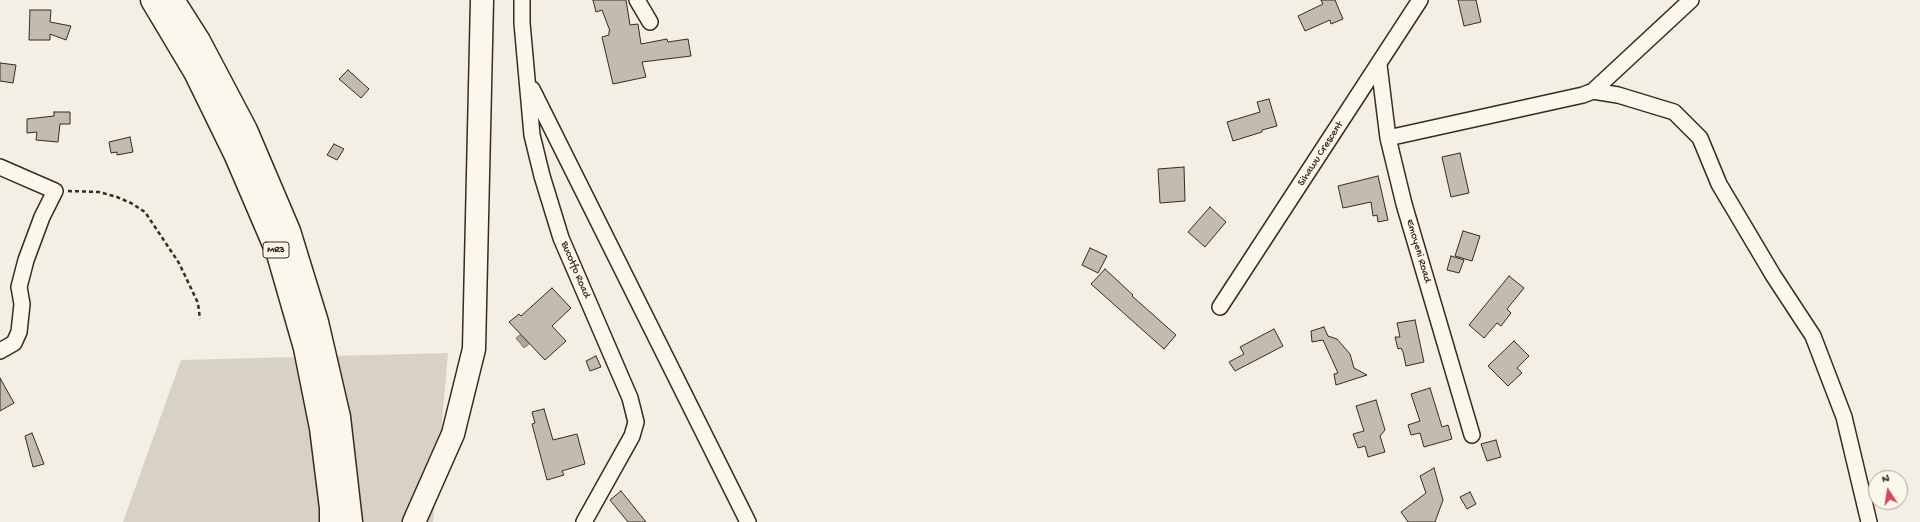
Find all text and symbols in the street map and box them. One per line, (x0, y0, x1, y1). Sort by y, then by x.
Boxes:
street label: Sihawu Crescent (1295, 119, 1347, 189)
street label: Emoyeni Road (1403, 218, 1433, 284)
street label: Bucotfo Road (557, 240, 593, 300)
road number: MR3 (263, 242, 289, 258)
north arrow (1868, 470, 1908, 510)
text: N (1881, 473, 1890, 486)

